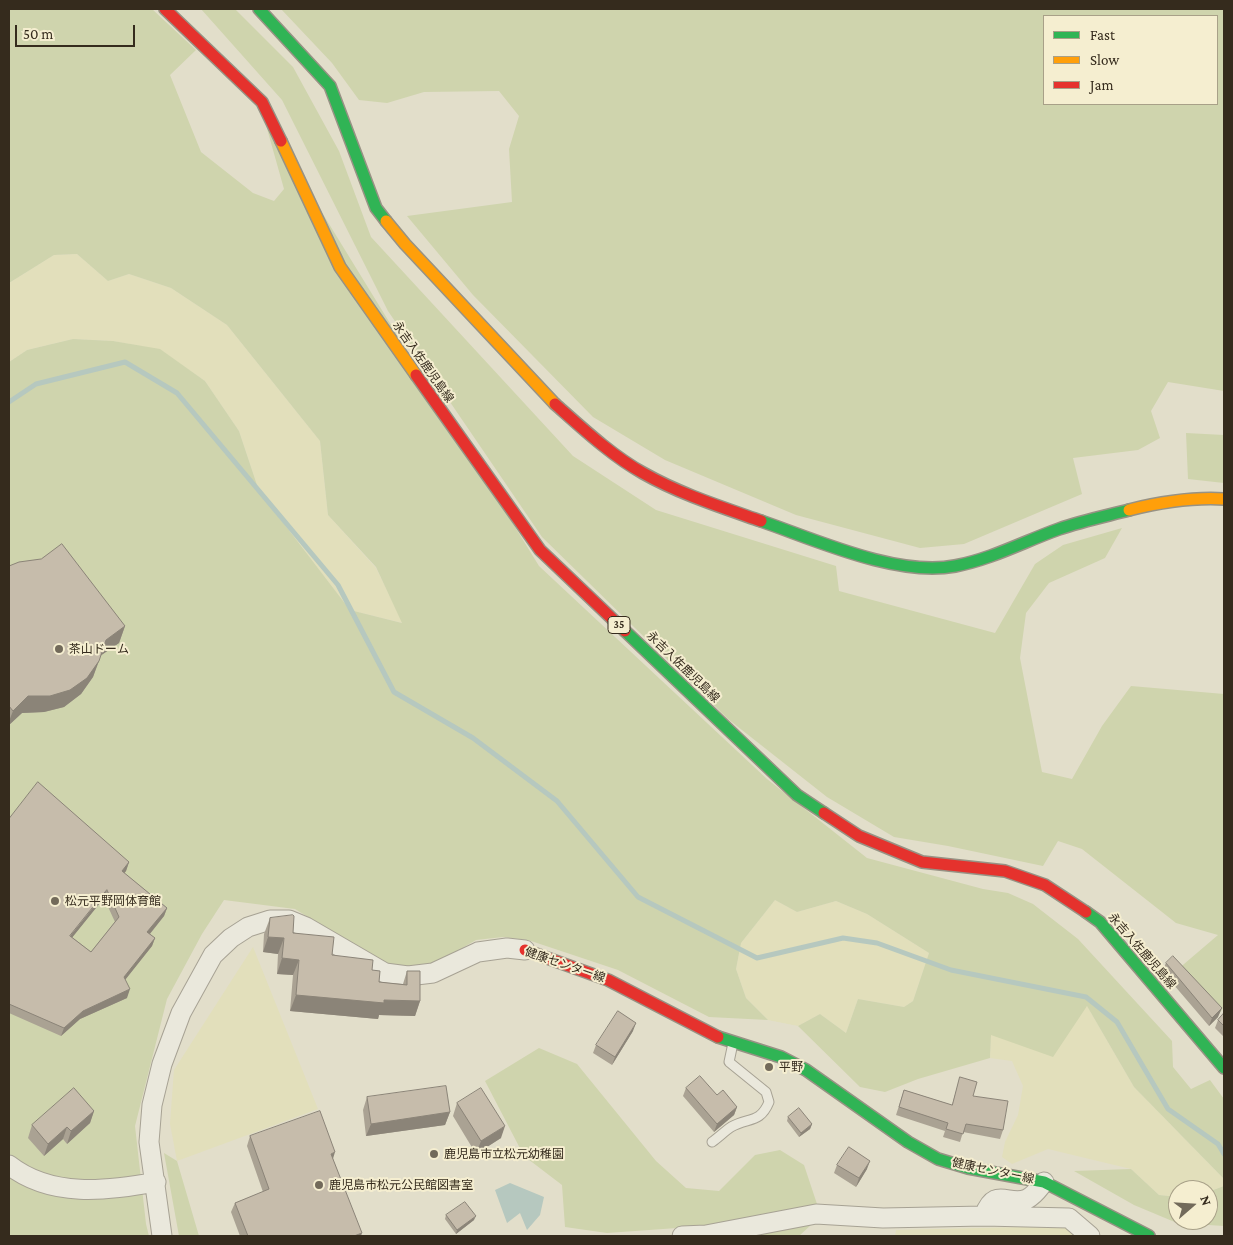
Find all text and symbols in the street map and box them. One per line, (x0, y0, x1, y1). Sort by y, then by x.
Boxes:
scale bar (18, 15, 138, 47)
legend (1043, 15, 1218, 105)
text: 50 m (23, 26, 53, 42)
text: Fast (1090, 27, 1115, 43)
text: Slow (1090, 52, 1119, 68)
text: Jam (1090, 77, 1113, 93)
street label: 永吉入佐鹿児島線 (390, 319, 456, 405)
road number: 35 (608, 616, 630, 634)
street label: 永吉入佐鹿児島線 (643, 628, 723, 706)
place label: 茶山ドーム (69, 642, 129, 656)
marker: 茶山ドーム (53, 643, 65, 655)
place label: 松元平野岡体育館 (65, 894, 161, 908)
marker: 松元平野岡体育館 (49, 895, 61, 907)
street label: 永吉入佐鹿児島線 (1105, 910, 1179, 992)
street label: 健康センター線 (523, 945, 607, 985)
place label: 平野 (779, 1060, 803, 1074)
marker: 平野 (763, 1061, 775, 1073)
place label: 鹿児島市立松元幼稚園 (444, 1147, 564, 1161)
marker: 鹿児島市立松元幼稚園 (428, 1148, 440, 1160)
street label: 健康センター線 (950, 1155, 1036, 1187)
place label: 鹿児島市松元公民館図書室 (329, 1178, 473, 1192)
marker: 鹿児島市松元公民館図書室 (313, 1179, 325, 1191)
north arrow (1168, 1180, 1218, 1230)
text: N (1197, 1193, 1215, 1208)

